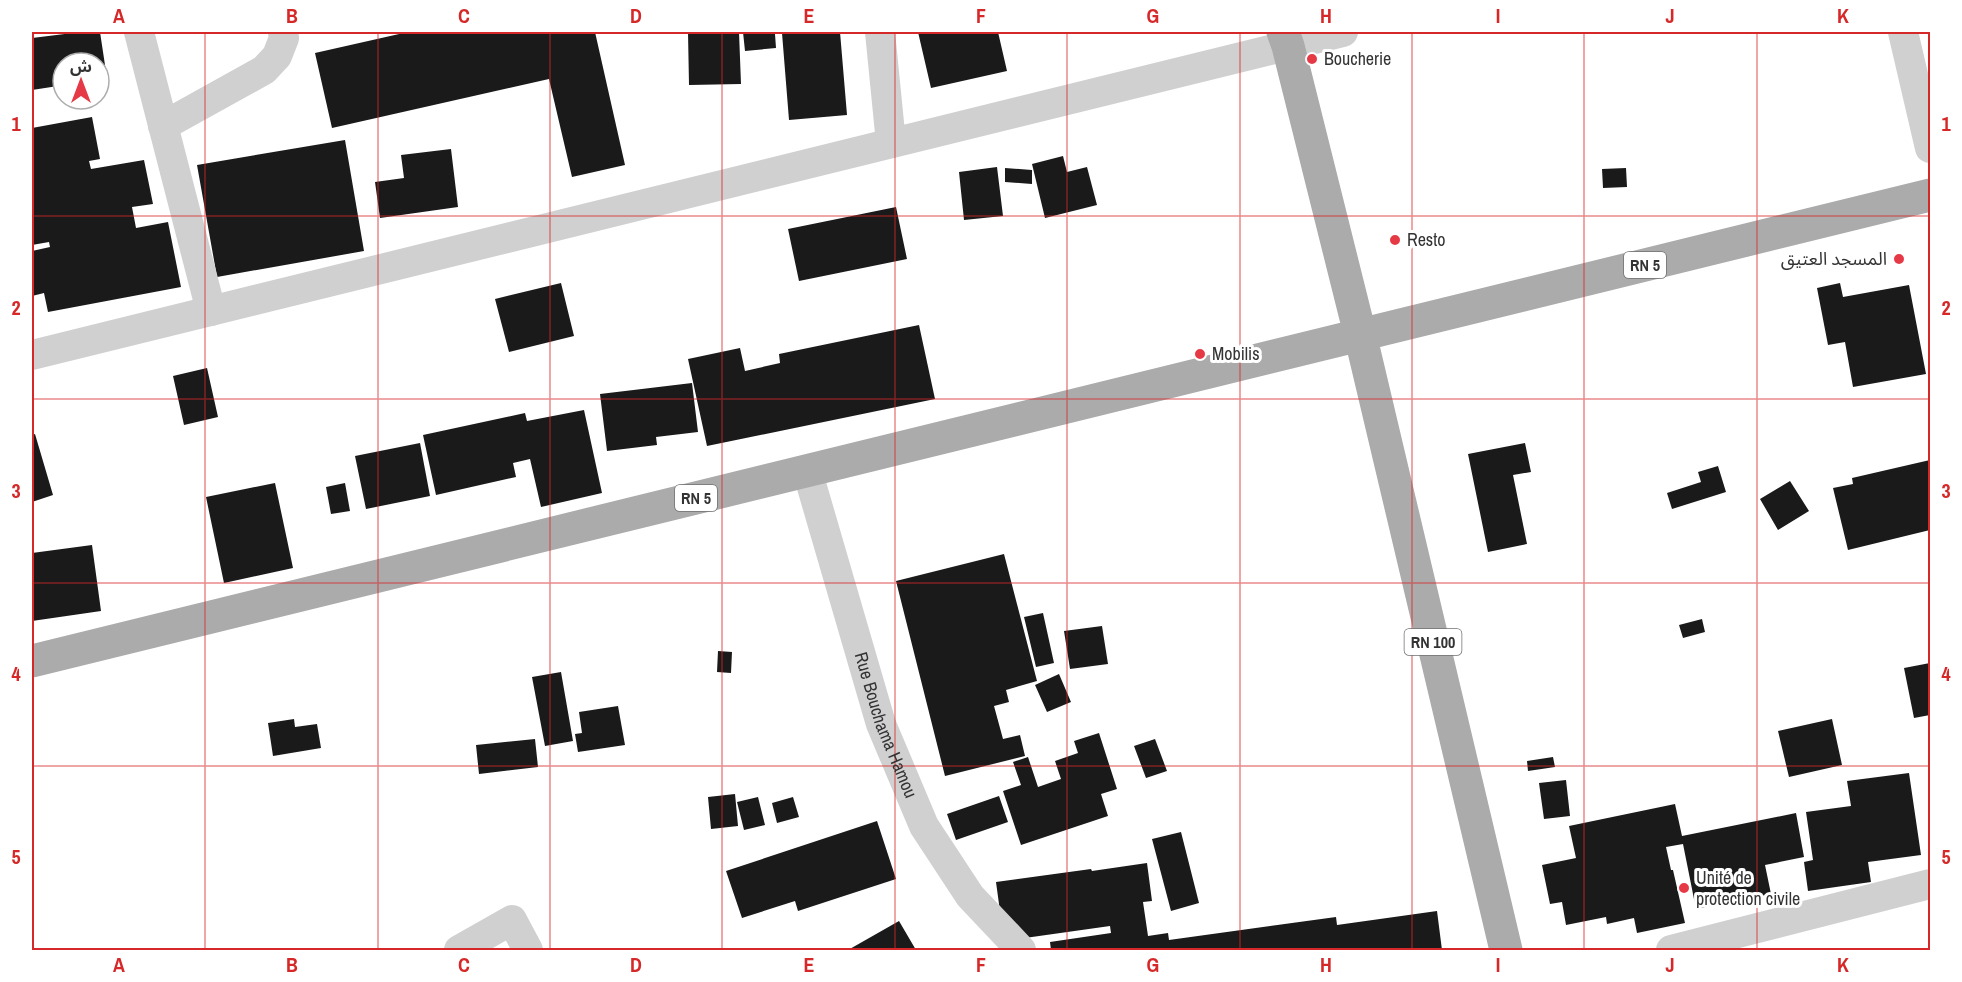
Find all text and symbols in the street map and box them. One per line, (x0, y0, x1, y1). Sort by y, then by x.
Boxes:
text: A (113, 2, 125, 29)
text: B (286, 2, 298, 29)
text: C (458, 2, 470, 29)
text: D (630, 2, 642, 29)
text: E (804, 2, 815, 29)
text: F (976, 2, 986, 29)
text: G (1147, 2, 1159, 29)
text: H (1320, 2, 1332, 29)
text: I (1496, 2, 1500, 29)
text: J (1665, 2, 1675, 29)
text: K (1837, 2, 1849, 29)
place label: Boucherie (1324, 46, 1391, 71)
north arrow (51, 51, 111, 111)
marker: Boucherie (1305, 52, 1319, 66)
text: ش (70, 55, 92, 77)
text: 1 (11, 110, 21, 137)
text: 1 (1941, 110, 1951, 137)
place label: Resto (1407, 227, 1446, 252)
marker: Resto (1388, 233, 1402, 247)
place label: المسجد العتيق (1781, 246, 1887, 271)
road number: RN 5 (1624, 252, 1666, 278)
marker: المسجد العتيق (1892, 252, 1906, 266)
text: 2 (11, 294, 21, 321)
text: 2 (1941, 294, 1951, 321)
place label: Mobilis (1212, 341, 1260, 366)
marker: Mobilis (1193, 347, 1207, 361)
text: 3 (11, 477, 21, 504)
text: 3 (1941, 477, 1951, 504)
road number: RN 5 (675, 485, 717, 511)
road number: RN 100 (1404, 629, 1462, 655)
street label: Rue Bouchama Hamou (849, 649, 924, 802)
text: 4 (11, 660, 21, 687)
text: 4 (1941, 660, 1951, 687)
text: 5 (11, 843, 21, 870)
text: 5 (1941, 843, 1951, 870)
place label: Unité de protection civile (1696, 865, 1800, 911)
marker: Unité de protection civile (1677, 881, 1691, 895)
text: A (113, 951, 125, 978)
text: B (286, 951, 298, 978)
text: C (458, 951, 470, 978)
text: D (630, 951, 642, 978)
text: E (804, 951, 815, 978)
text: F (976, 951, 986, 978)
text: G (1147, 951, 1159, 978)
text: H (1320, 951, 1332, 978)
text: I (1496, 951, 1500, 978)
text: J (1665, 951, 1675, 978)
text: K (1837, 951, 1849, 978)

